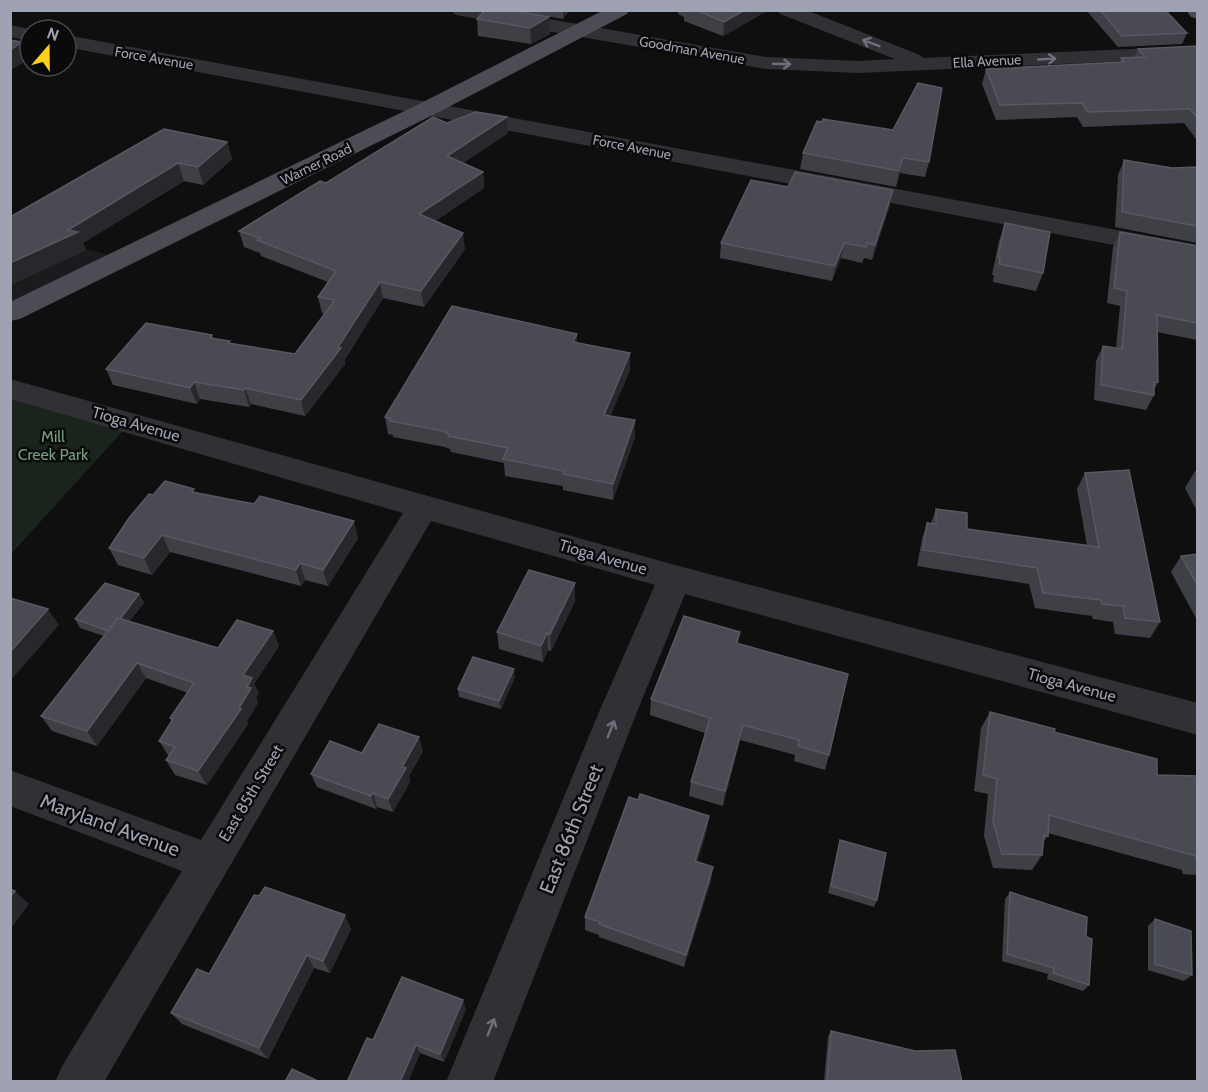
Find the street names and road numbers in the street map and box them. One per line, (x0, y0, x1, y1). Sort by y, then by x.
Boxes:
street label: Goodman Avenue (638, 32, 746, 68)
street label: Force Avenue (113, 42, 195, 74)
street label: Ella Avenue (952, 50, 1022, 72)
street label: Force Avenue (591, 131, 673, 163)
street label: Warner Road (278, 139, 354, 189)
street label: Tioga Avenue (90, 402, 182, 446)
street label: Tioga Avenue (557, 535, 649, 579)
street label: Tioga Avenue (1026, 664, 1118, 706)
street label: East 85th Street (215, 741, 288, 845)
street label: East 86th Street (534, 761, 608, 897)
street label: Maryland Avenue (37, 789, 183, 861)

